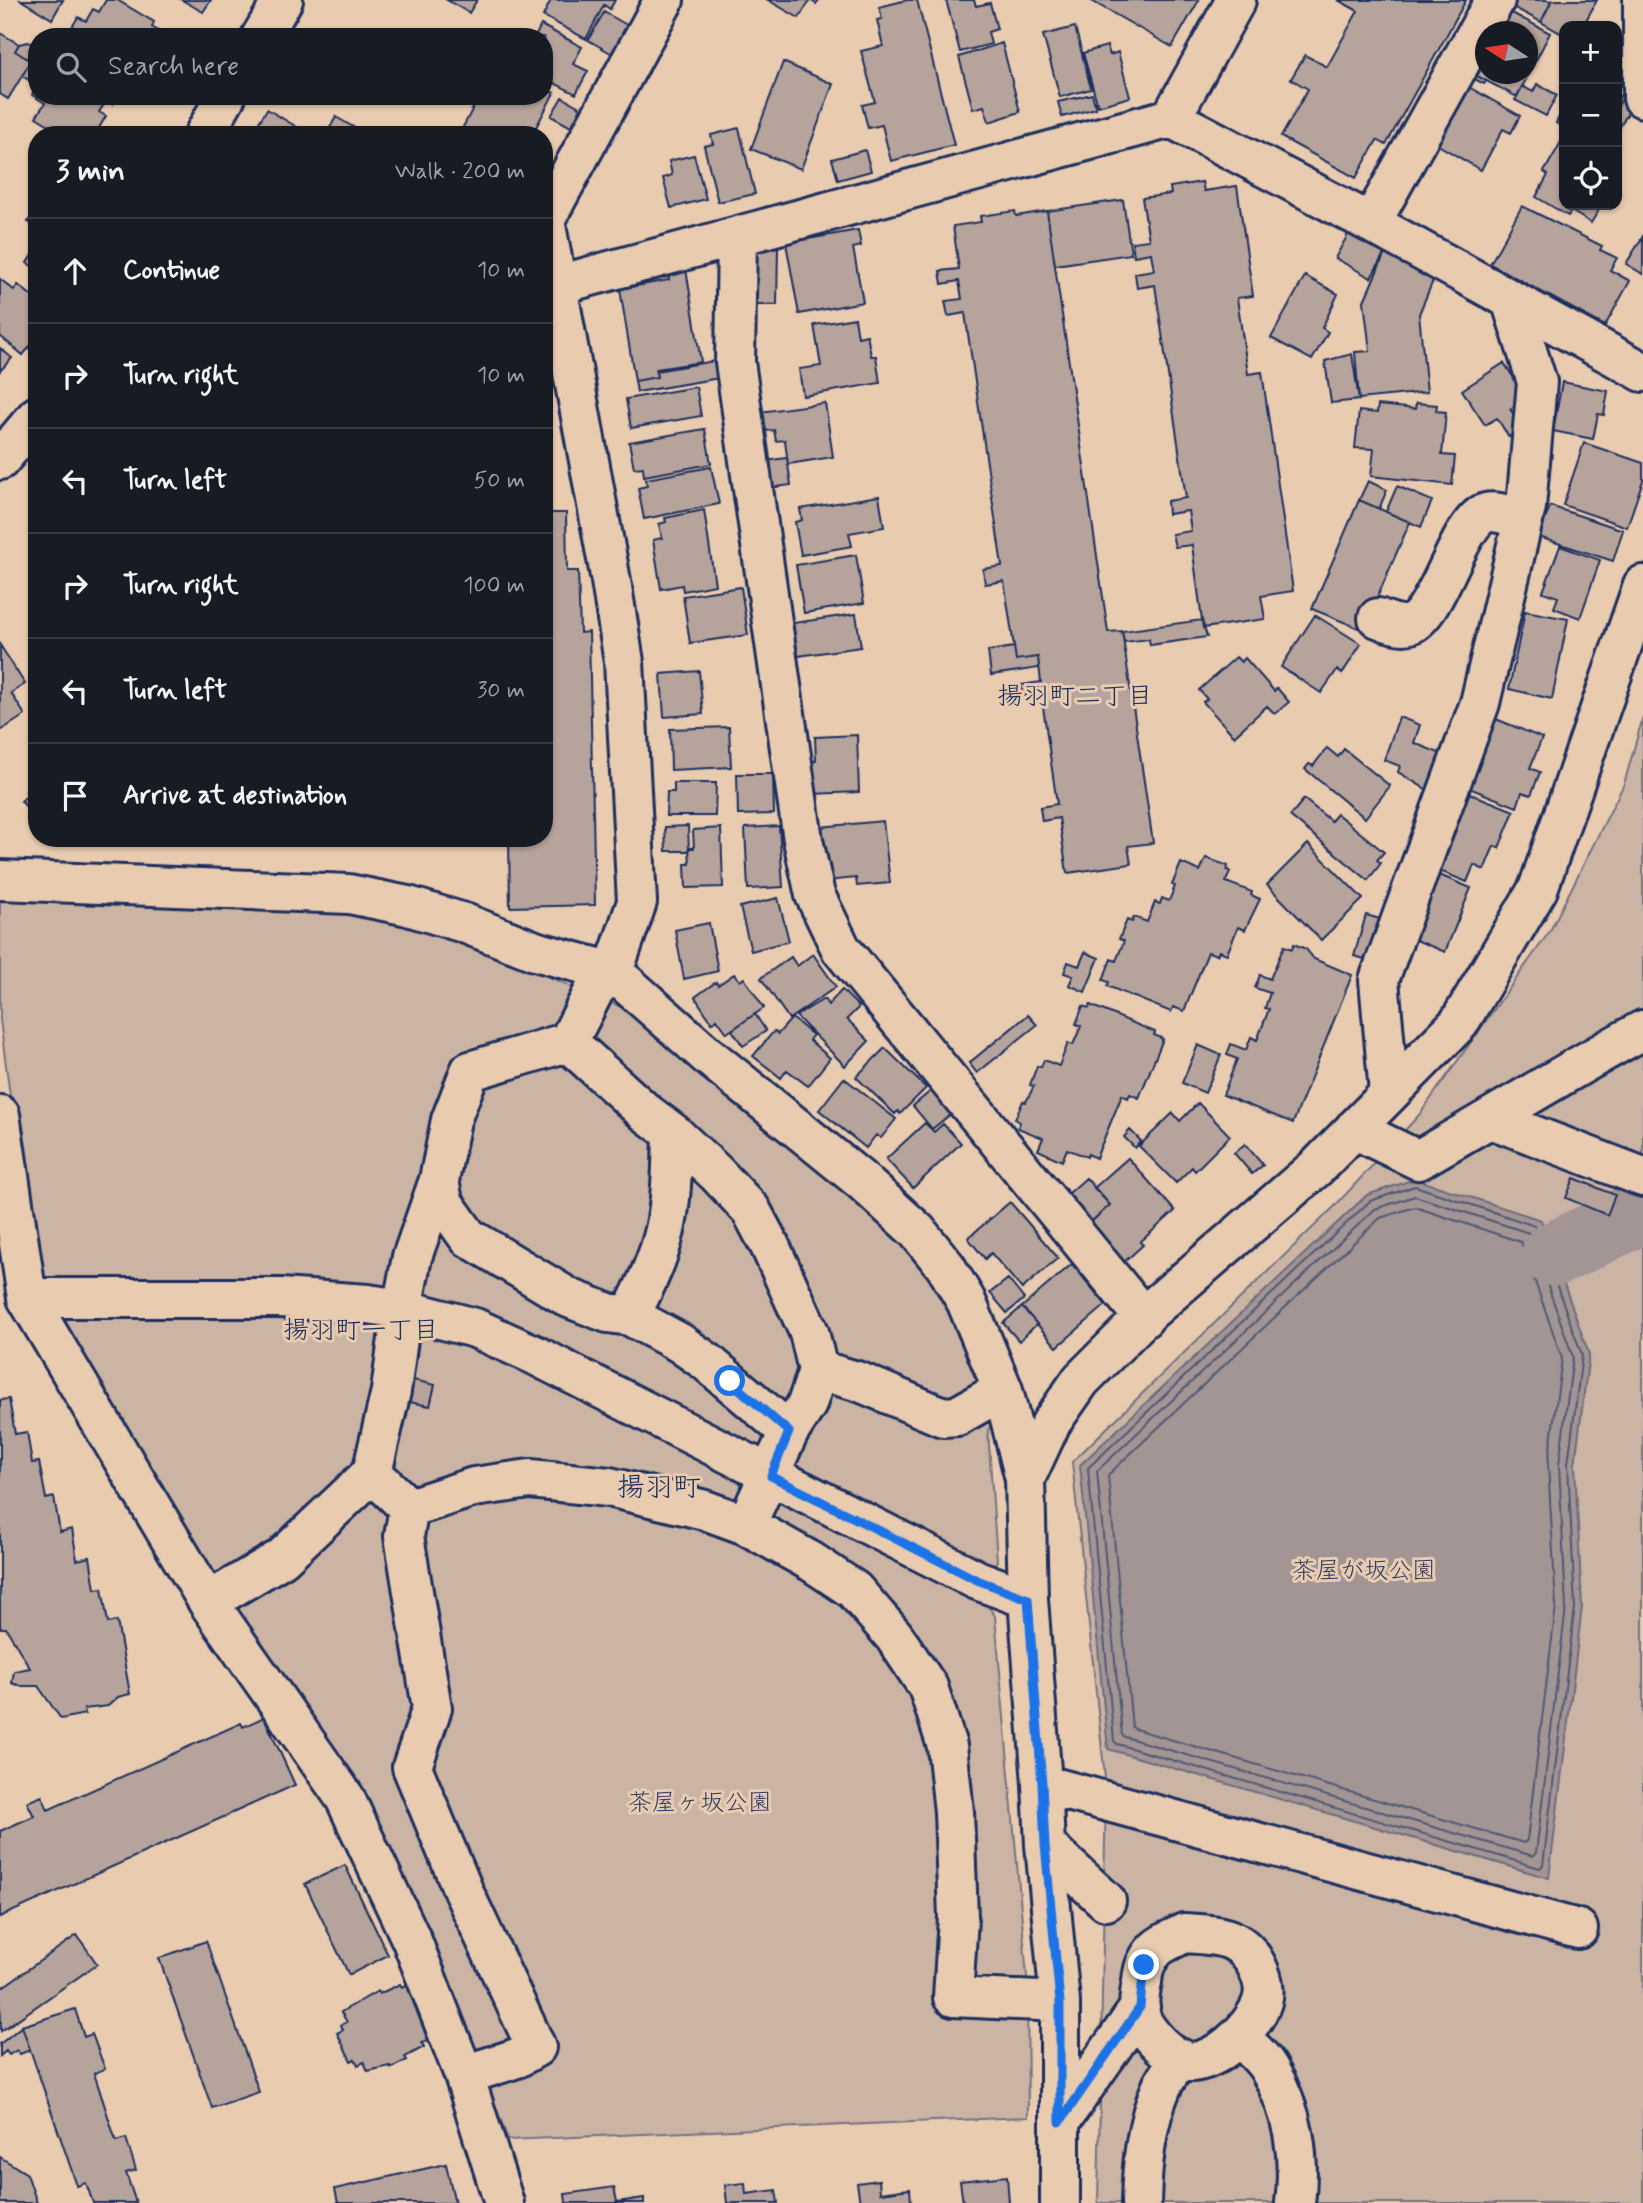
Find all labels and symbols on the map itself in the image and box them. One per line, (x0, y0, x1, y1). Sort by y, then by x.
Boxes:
north arrow (1475, 21, 1538, 84)
district label: 揚羽町二丁目 (997, 680, 1153, 714)
district label: 揚羽町一丁目 (283, 1314, 439, 1348)
route start (714, 1365, 745, 1396)
district label: 揚羽町 (617, 1470, 701, 1507)
park label: 茶屋が坂公園 (1292, 1556, 1436, 1587)
park label: 茶屋ヶ坂公園 (628, 1788, 772, 1819)
route end (1128, 1949, 1159, 1980)

